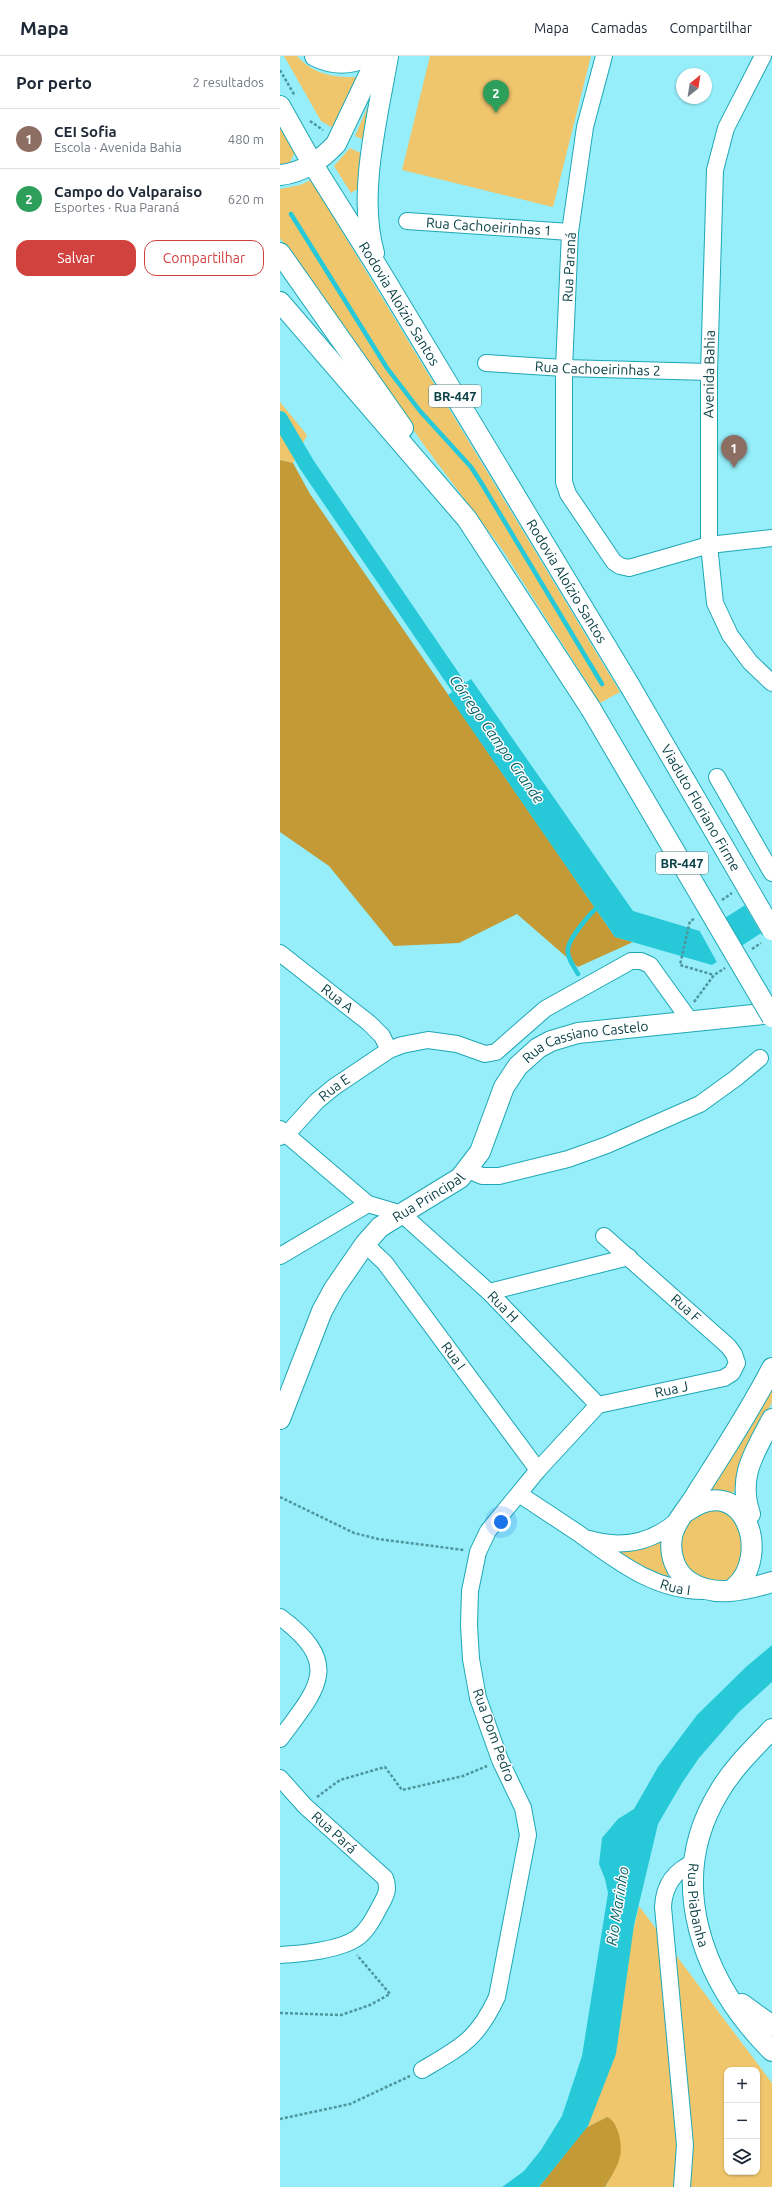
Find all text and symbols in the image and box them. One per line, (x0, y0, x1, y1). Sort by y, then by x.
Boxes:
text: Mapa (20, 17, 69, 39)
text: Mapa (534, 20, 569, 36)
text: Camadas (591, 20, 647, 36)
text: Compartilhar (669, 20, 752, 36)
north arrow (676, 68, 712, 104)
text: Por perto (16, 73, 92, 92)
text: 2 resultados (193, 75, 264, 89)
pin: 2 (483, 80, 509, 113)
text: CEI Sofia (54, 123, 117, 140)
text: 1 (25, 132, 33, 146)
text: 480 m (228, 132, 264, 146)
text: Escola · Avenida Bahia (54, 140, 182, 154)
text: Campo do Valparaiso (54, 183, 202, 200)
text: 2 (25, 192, 33, 206)
text: 620 m (228, 192, 264, 206)
text: Esportes · Rua Paraná (54, 200, 179, 214)
street label: Rua Cachoeirinhas 1 (425, 214, 552, 239)
street label: Rua Paraná (559, 232, 579, 302)
street label: Rodovia Aloízio Santos (356, 239, 443, 369)
button: Salvar (16, 240, 136, 276)
button: Compartilhar (144, 240, 264, 276)
street label: Avenida Bahia (700, 330, 718, 418)
street label: Rua Cachoeirinhas 2 (534, 358, 661, 379)
road number: BR-447 (429, 385, 481, 407)
pin: 1 (721, 435, 747, 468)
street label: Rodovia Aloízio Santos (523, 516, 610, 646)
water label: Córrego Campo Grande (446, 672, 548, 807)
street label: Viaduto Floriano Firme (658, 742, 744, 874)
road number: BR-447 (656, 852, 708, 874)
street label: Rua A (318, 981, 357, 1016)
street label: Rua Cassiano Castelo (519, 1018, 649, 1066)
street label: Rua E (315, 1071, 353, 1104)
street label: Rua Principal (390, 1170, 469, 1225)
street label: Rua H (484, 1288, 522, 1325)
street label: Rua F (668, 1291, 704, 1325)
street label: Rua I (438, 1339, 469, 1373)
street label: Rua J (653, 1378, 690, 1401)
your location (491, 1512, 511, 1532)
street label: Rua I (658, 1576, 691, 1598)
street label: Rua Dom Pedro (470, 1686, 518, 1784)
street label: Rua Pará (308, 1808, 360, 1857)
street label: Rua Piabanha (685, 1863, 712, 1949)
water label: Rio Marinho (602, 1865, 632, 1947)
map controls (724, 2067, 760, 2175)
button: + (724, 2067, 760, 2103)
button: − (724, 2103, 760, 2139)
button: layers (724, 2139, 760, 2175)

